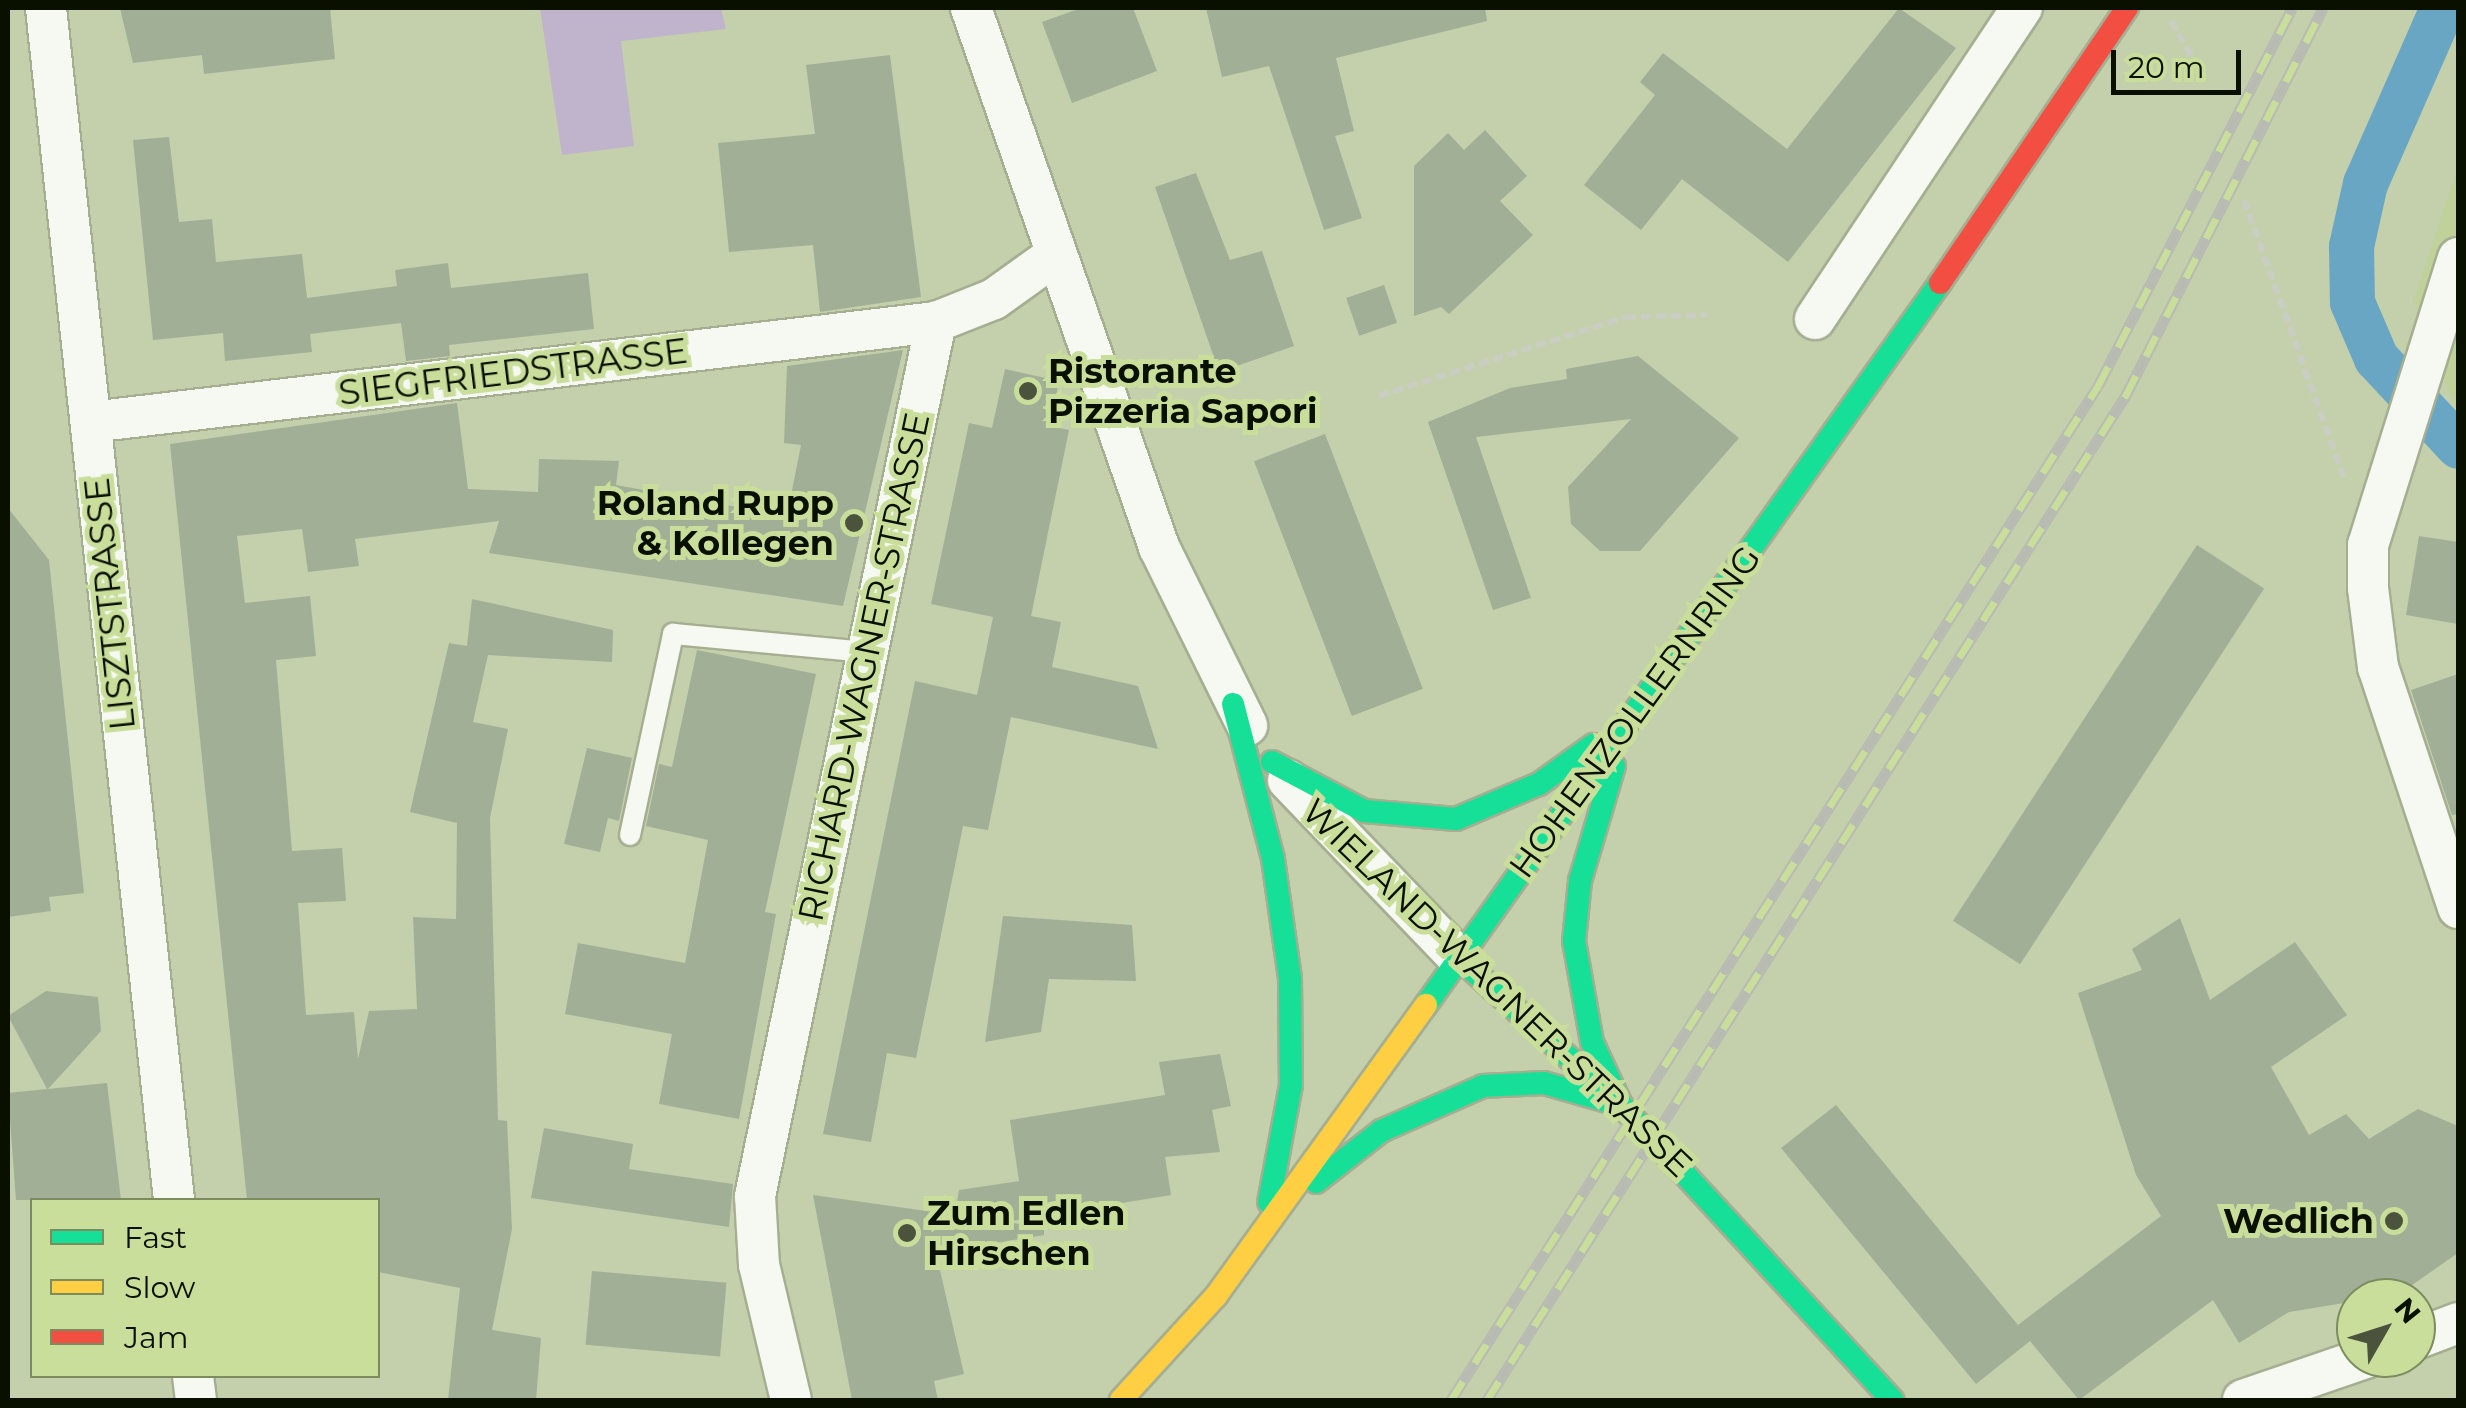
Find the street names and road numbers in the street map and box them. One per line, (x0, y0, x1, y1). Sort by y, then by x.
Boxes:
street label: SIEGFRIEDSTRASSE (336, 330, 690, 414)
street label: RICHARD-WAGNER-STRASSE (790, 409, 938, 925)
street label: LISZTSTRASSE (76, 476, 144, 732)
street label: HOHENZOLLERNRING (1501, 538, 1769, 886)
street label: WIELAND-WAGNER-STRASSE (1293, 790, 1701, 1186)

